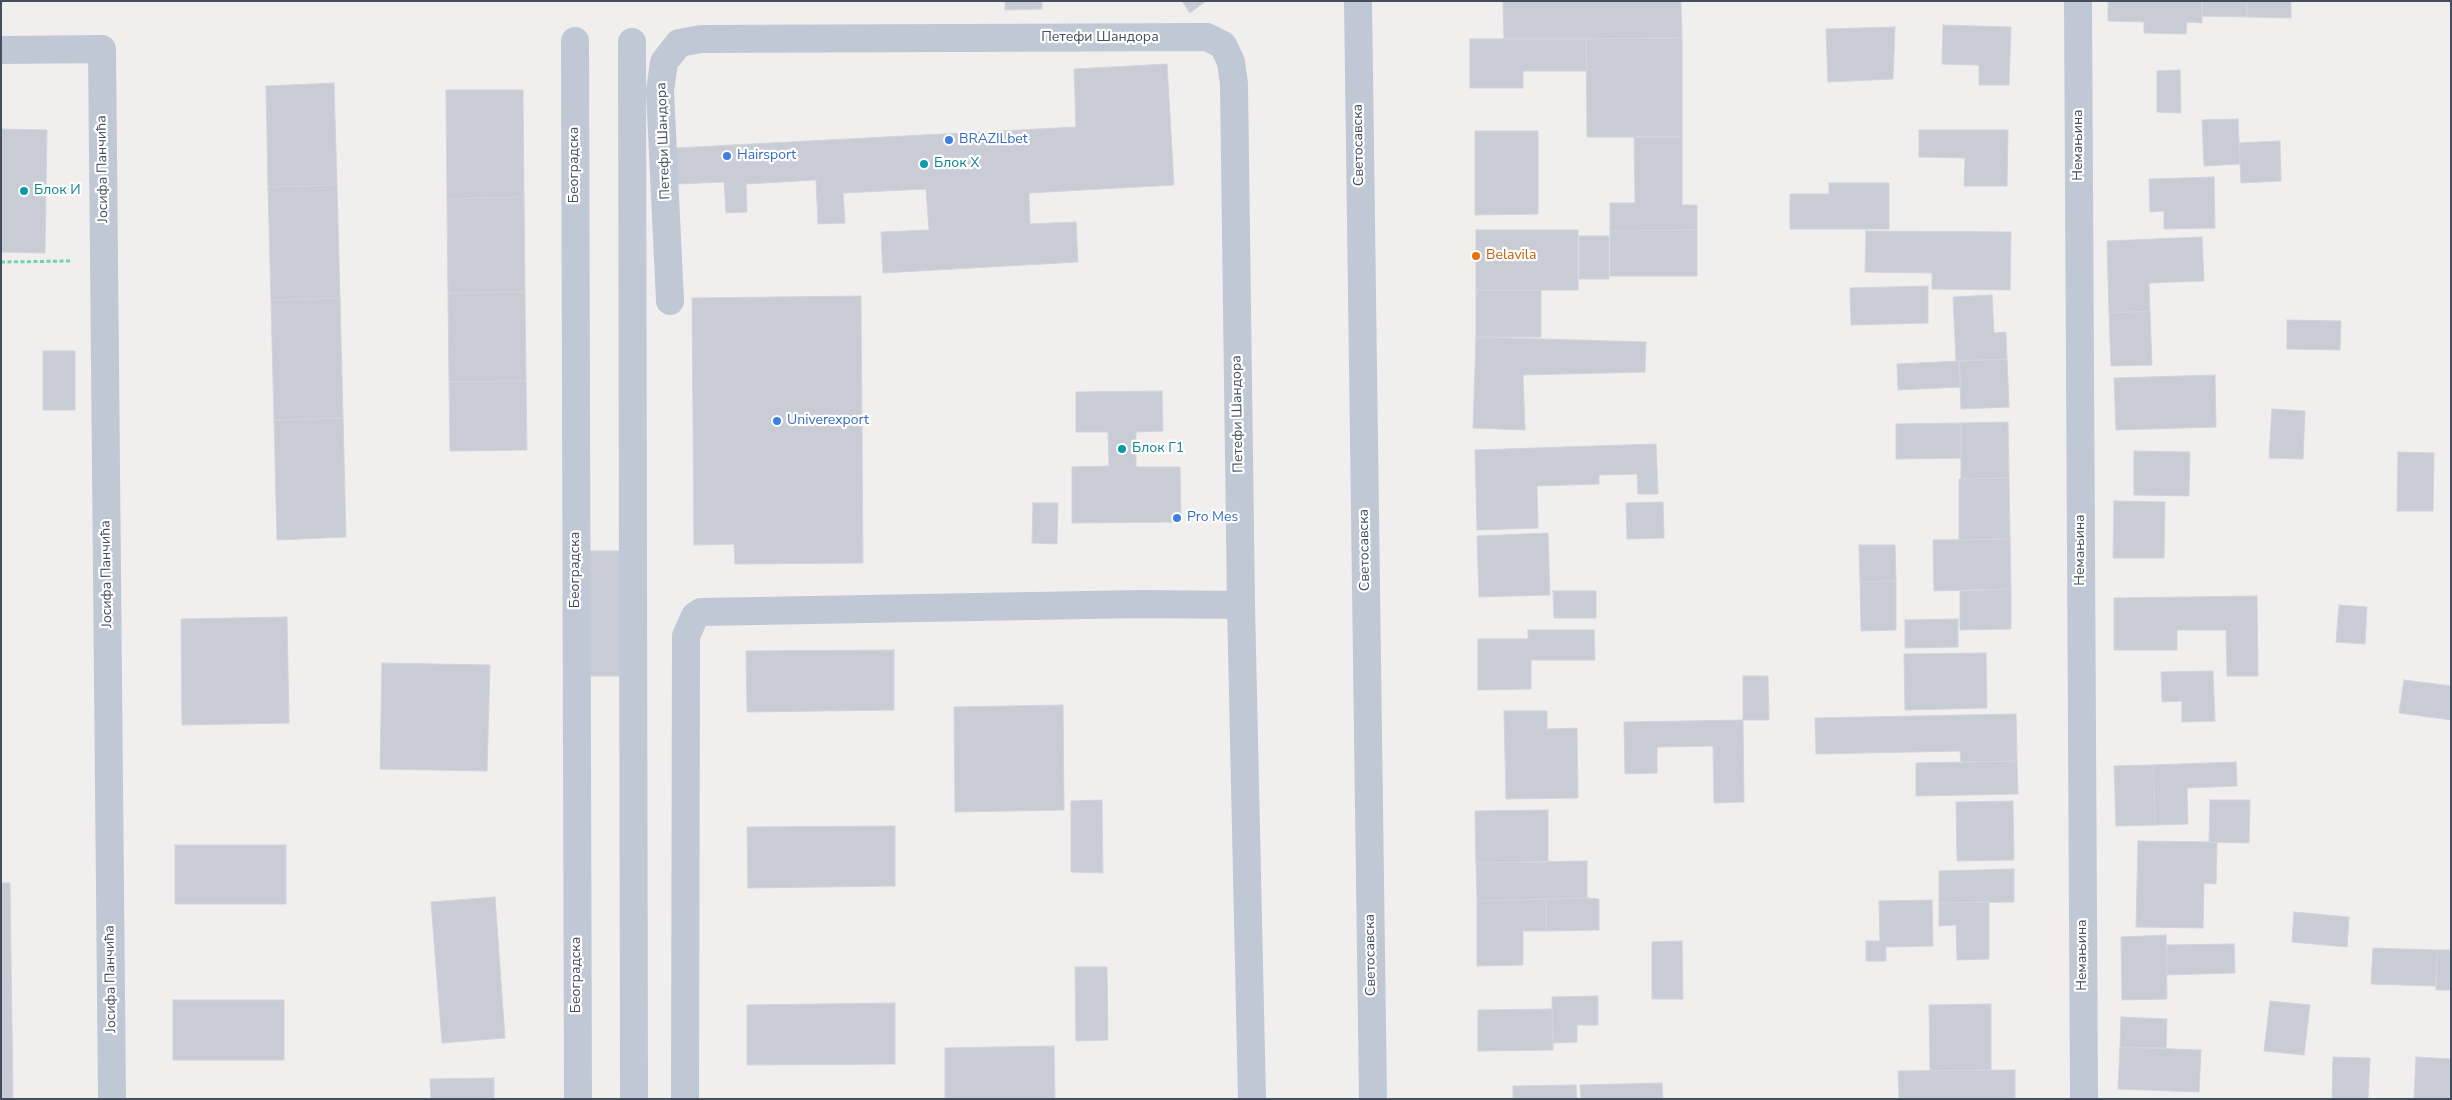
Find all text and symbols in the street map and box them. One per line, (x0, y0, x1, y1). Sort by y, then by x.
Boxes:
street label: Петефи Шандора (1041, 30, 1159, 46)
street label: Петефи Шандора (654, 82, 674, 200)
street label: Светосавска (1350, 104, 1368, 186)
street label: Немањина (2071, 109, 2087, 181)
street label: Јосифа Панчића (94, 115, 112, 223)
street label: Београдска (567, 127, 583, 203)
place label: BRAZILbet (959, 132, 1028, 148)
marker: BRAZILbet (943, 134, 955, 146)
place label: Hairsport (737, 148, 796, 164)
marker: Hairsport (721, 150, 733, 162)
place label: Блок Х (934, 156, 979, 172)
marker: Блок Х (918, 158, 930, 170)
place label: Блок И (34, 183, 81, 199)
marker: Блок И (18, 185, 30, 197)
place label: Belavila (1486, 248, 1536, 264)
marker: Belavila (1470, 250, 1482, 262)
street label: Петефи Шандора (1229, 355, 1247, 473)
place label: Univerexport (787, 413, 869, 429)
marker: Univerexport (771, 415, 783, 427)
place label: Блок Г1 (1132, 441, 1184, 457)
marker: Блок Г1 (1116, 443, 1128, 455)
street label: Светосавска (1356, 509, 1374, 591)
place label: Pro Mes (1187, 510, 1238, 526)
marker: Pro Mes (1171, 512, 1183, 524)
street label: Немањина (2073, 514, 2089, 586)
street label: Јосифа Панчића (98, 520, 116, 628)
street label: Београдска (568, 532, 584, 608)
street label: Светосавска (1362, 914, 1380, 996)
street label: Немањина (2075, 919, 2091, 991)
street label: Јосифа Панчића (102, 925, 120, 1033)
street label: Београдска (569, 937, 585, 1013)

